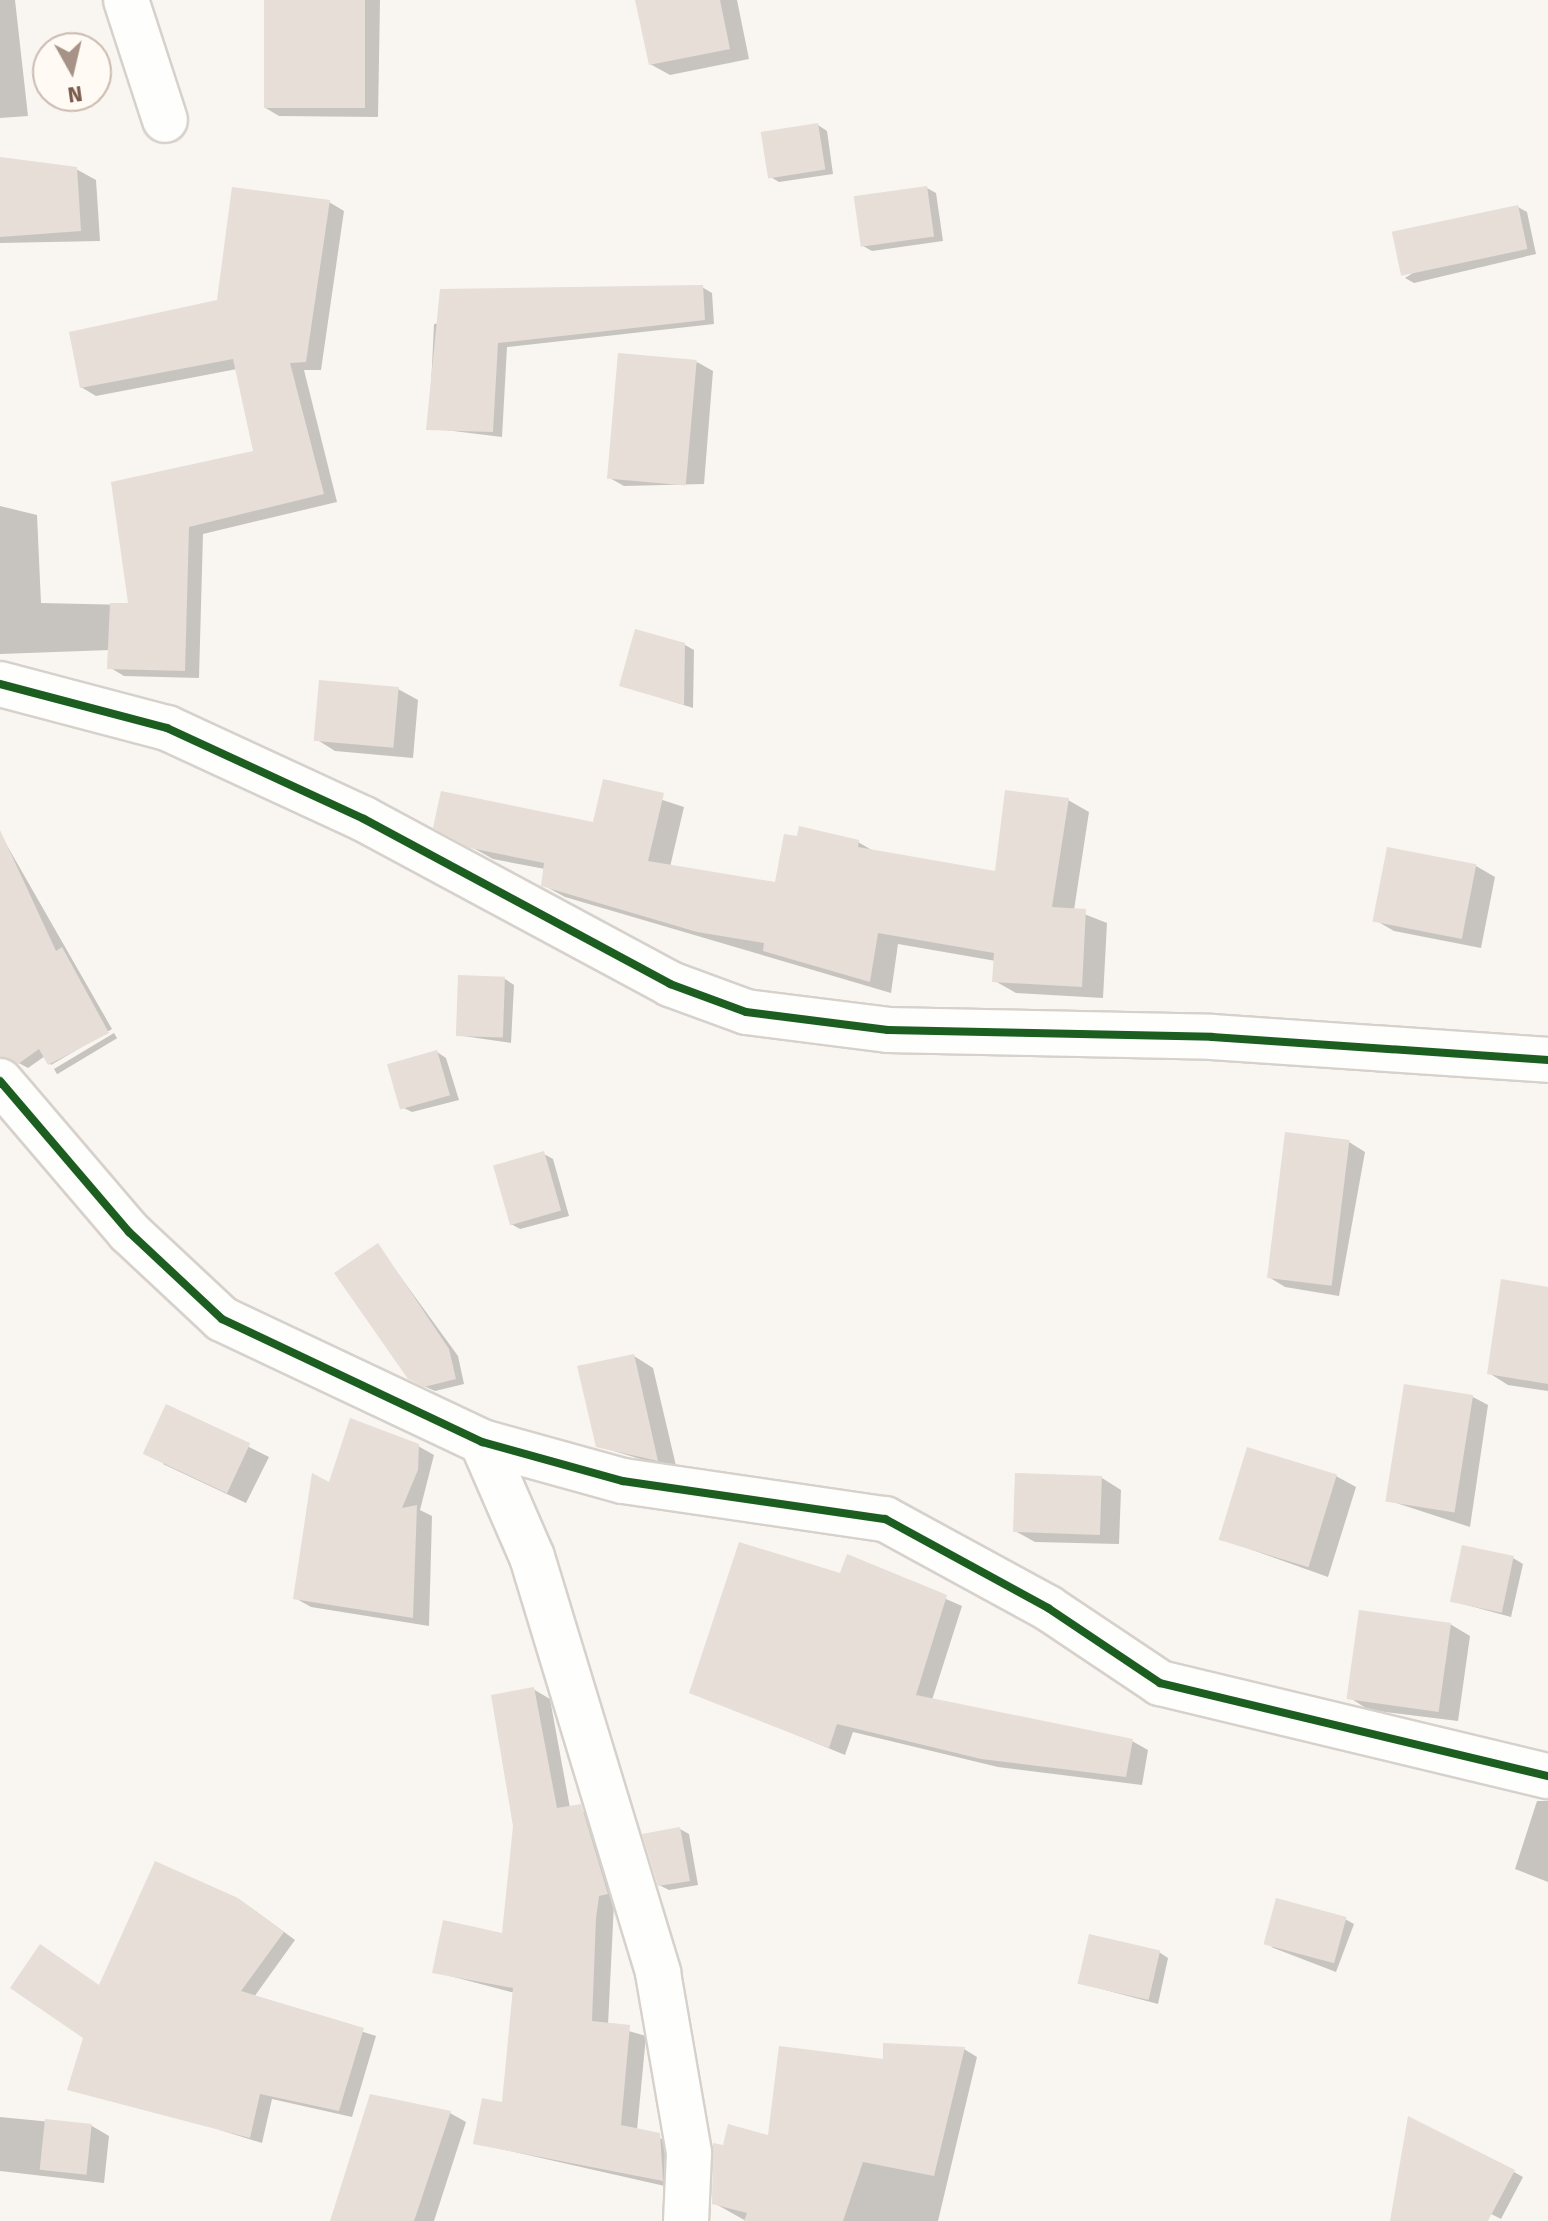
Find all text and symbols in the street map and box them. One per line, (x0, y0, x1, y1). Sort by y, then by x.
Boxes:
north arrow (32, 32, 112, 112)
text: N (66, 80, 84, 109)

